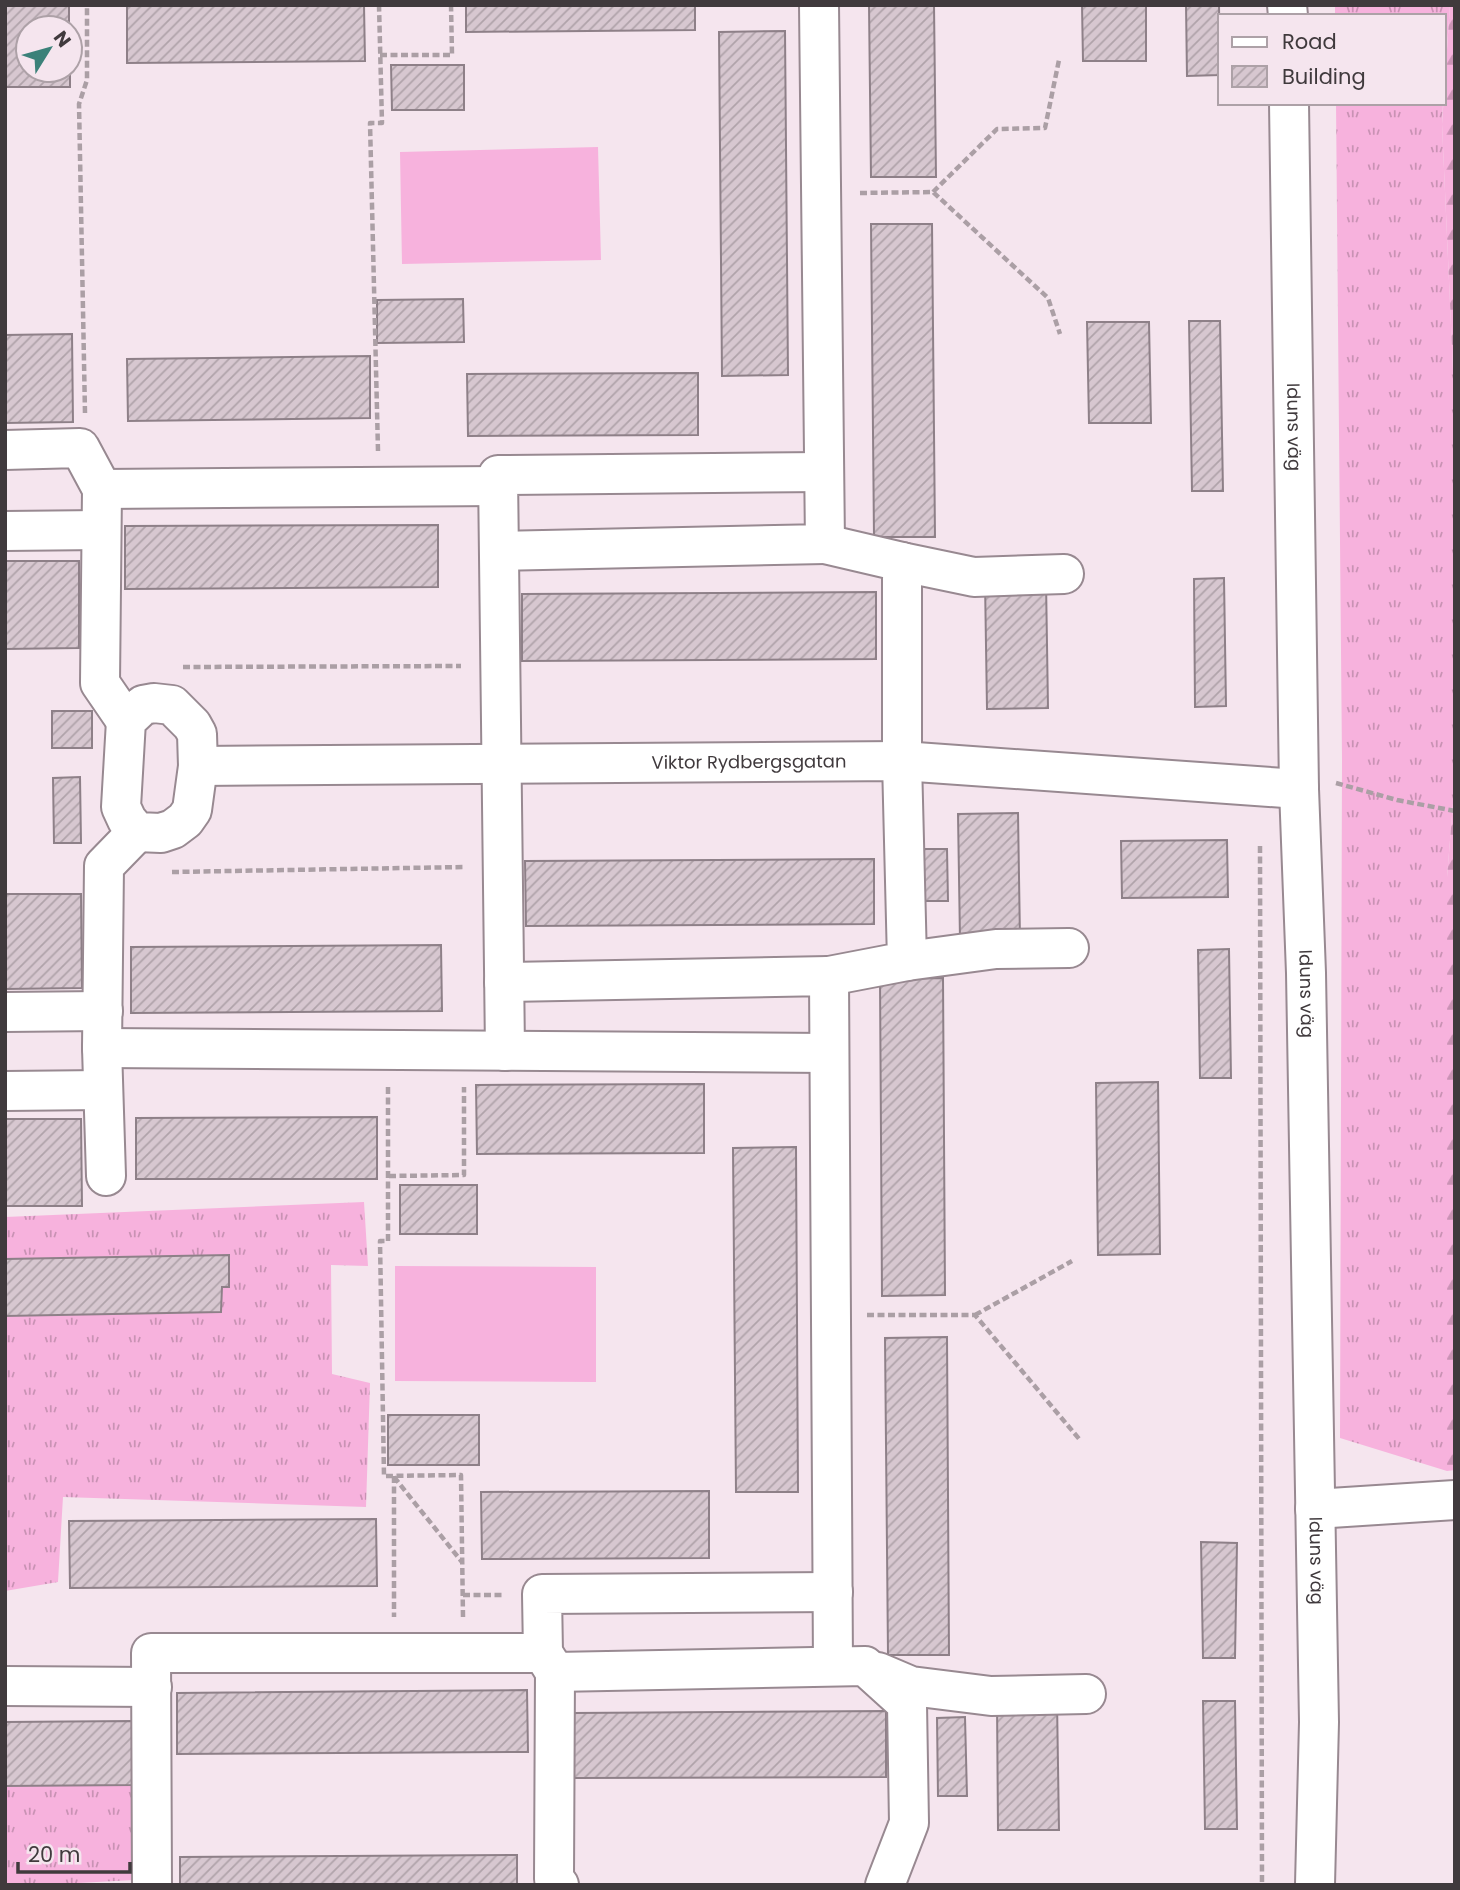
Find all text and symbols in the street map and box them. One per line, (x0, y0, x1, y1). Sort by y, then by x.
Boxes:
north arrow (14, 14, 84, 84)
legend (1218, 14, 1446, 105)
text: N (47, 25, 77, 53)
text: Road (1282, 27, 1337, 56)
text: Building (1282, 62, 1366, 91)
street label: Iduns väg (1281, 383, 1307, 471)
street label: Viktor Rydbergsgatan (651, 748, 847, 775)
street label: Iduns väg (1293, 949, 1320, 1038)
street label: Iduns väg (1303, 1516, 1330, 1605)
scale bar (18, 1830, 130, 1874)
text: 20 m (28, 1840, 81, 1869)

